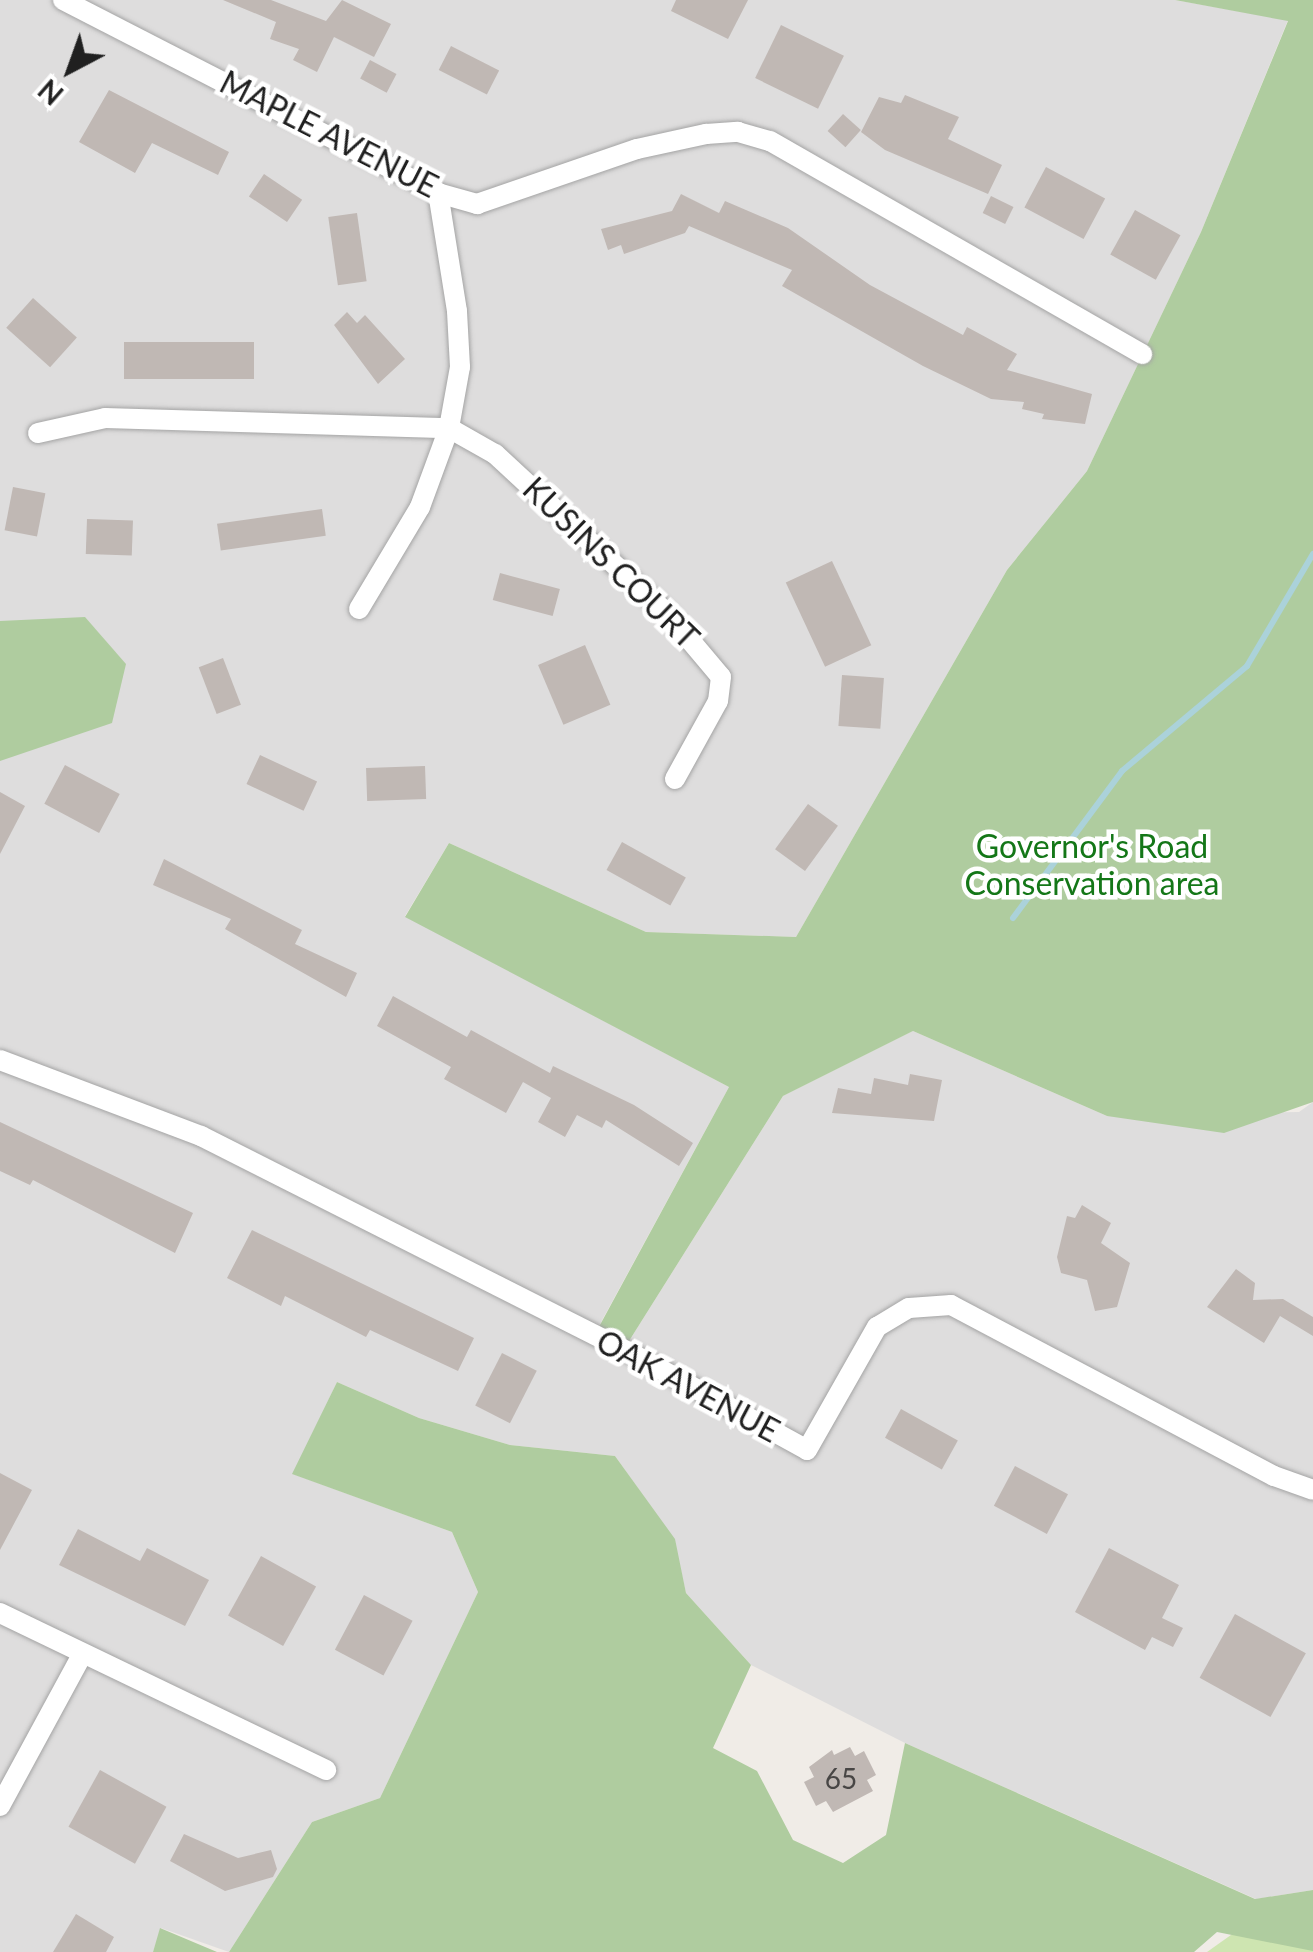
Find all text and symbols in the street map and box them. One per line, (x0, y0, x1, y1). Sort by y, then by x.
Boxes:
north arrow (20, 20, 120, 120)
street label: MAPLE AVENUE (213, 62, 445, 206)
text: N (31, 73, 70, 113)
street label: KUSINS COURT (515, 470, 707, 656)
park label: Governor's Road Conservation area (965, 828, 1219, 903)
street label: OAK AVENUE (590, 1321, 786, 1451)
house number: 65 (825, 1761, 857, 1795)

